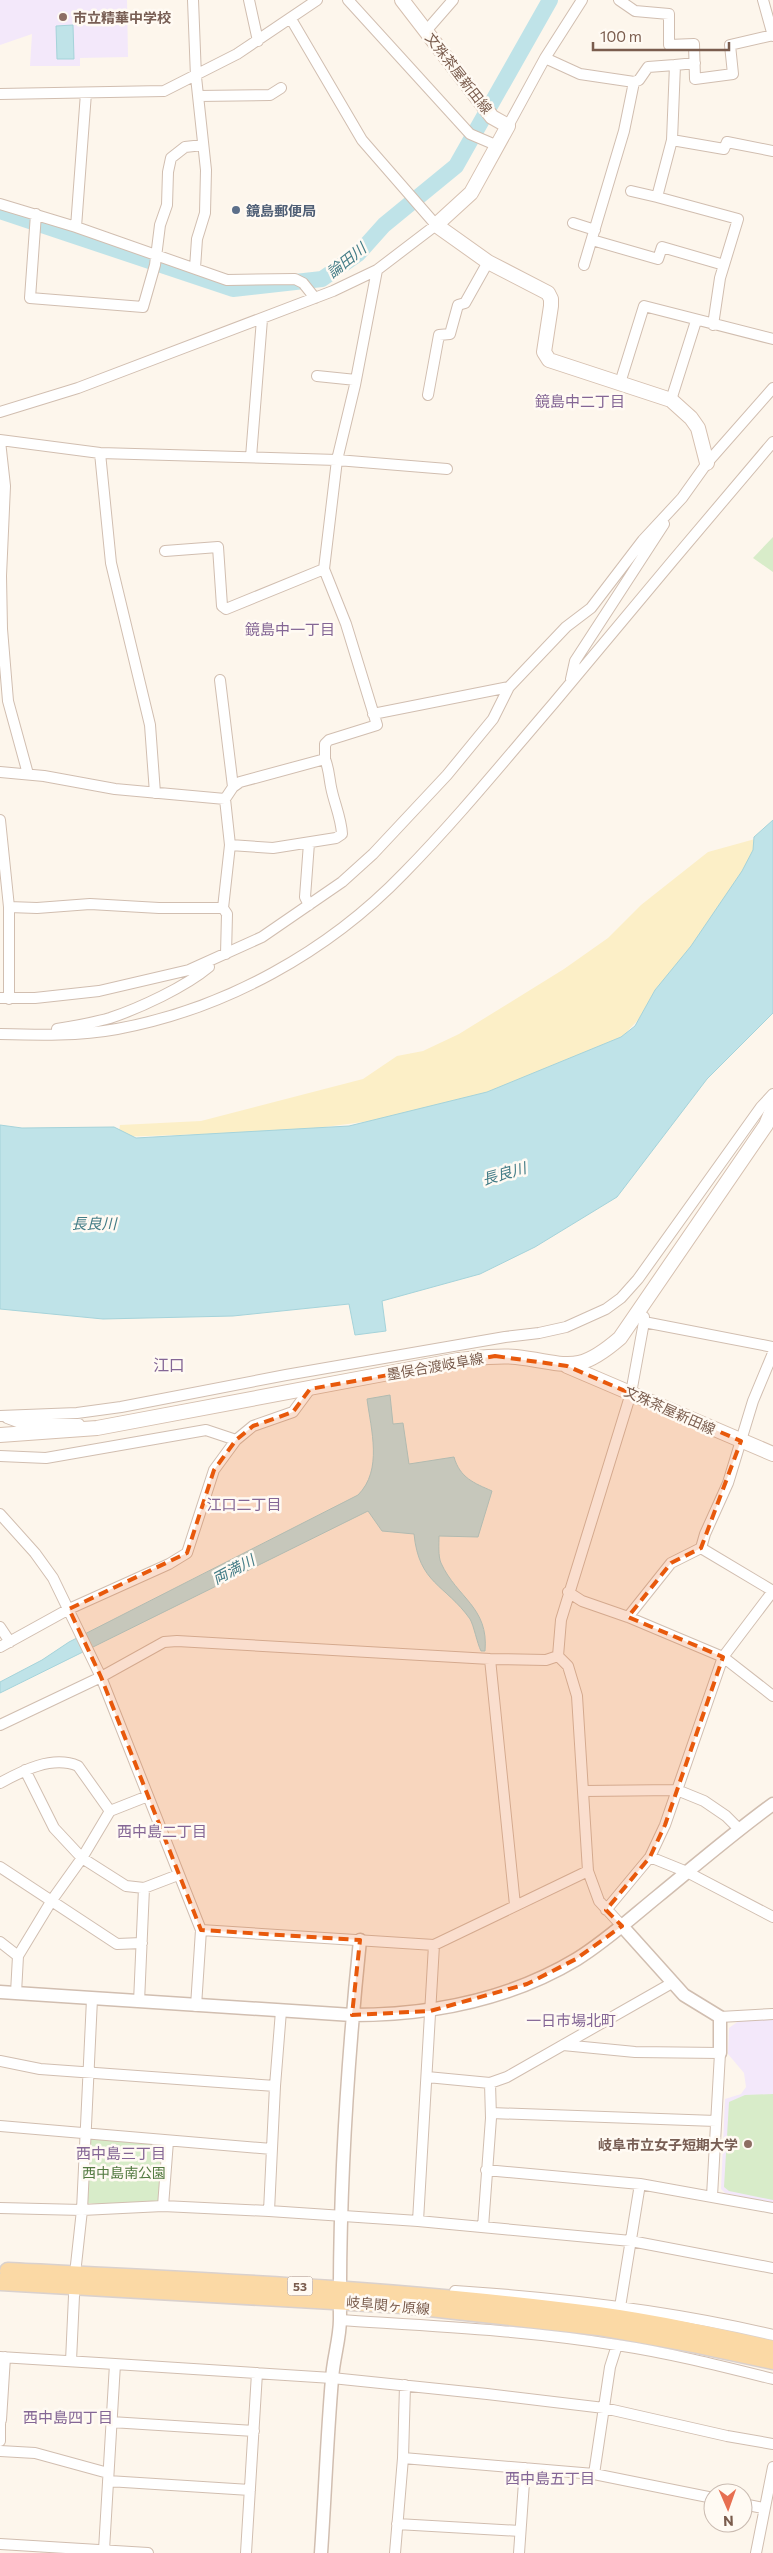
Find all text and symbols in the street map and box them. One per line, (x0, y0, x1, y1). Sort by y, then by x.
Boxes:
place label: 市立精華中学校 (73, 9, 171, 26)
marker: 市立精華中学校 (57, 11, 69, 23)
scale bar (593, 20, 729, 52)
text: 100 m (600, 27, 642, 45)
street label: 文殊茶屋新田線 (422, 29, 496, 117)
place label: 鏡島郵便局 (246, 202, 316, 219)
marker: 鏡島郵便局 (230, 204, 242, 216)
water label: 論田川 (323, 238, 371, 281)
district label: 鏡島中二丁目 (535, 392, 625, 410)
district label: 鏡島中一丁目 (245, 620, 335, 638)
water label: 長良川 (480, 1158, 530, 1188)
water label: 長良川 (71, 1214, 118, 1232)
street label: 墨俣合渡岐阜線 (385, 1349, 485, 1383)
district label: 江口 (153, 1355, 185, 1374)
street label: 文殊茶屋新田線 (622, 1382, 718, 1438)
district label: 江口二丁目 (206, 1495, 282, 1513)
water label: 両満川 (209, 1550, 259, 1588)
district label: 西中島二丁目 (117, 1822, 207, 1840)
district label: 一日市場北町 (526, 2011, 616, 2029)
place label: 岐阜市立女子短期大学 (598, 2136, 738, 2153)
marker: 岐阜市立女子短期大学 (742, 2138, 754, 2150)
district label: 西中島三丁目 (76, 2144, 166, 2162)
park label: 西中島南公園 (82, 2164, 166, 2181)
road number: 53 (288, 2276, 312, 2296)
street label: 岐阜関ヶ原線 (345, 2293, 431, 2317)
district label: 西中島四丁目 (23, 2408, 113, 2426)
district label: 西中島五丁目 (505, 2469, 595, 2487)
north arrow (703, 2483, 753, 2533)
text: N (723, 2513, 734, 2530)

